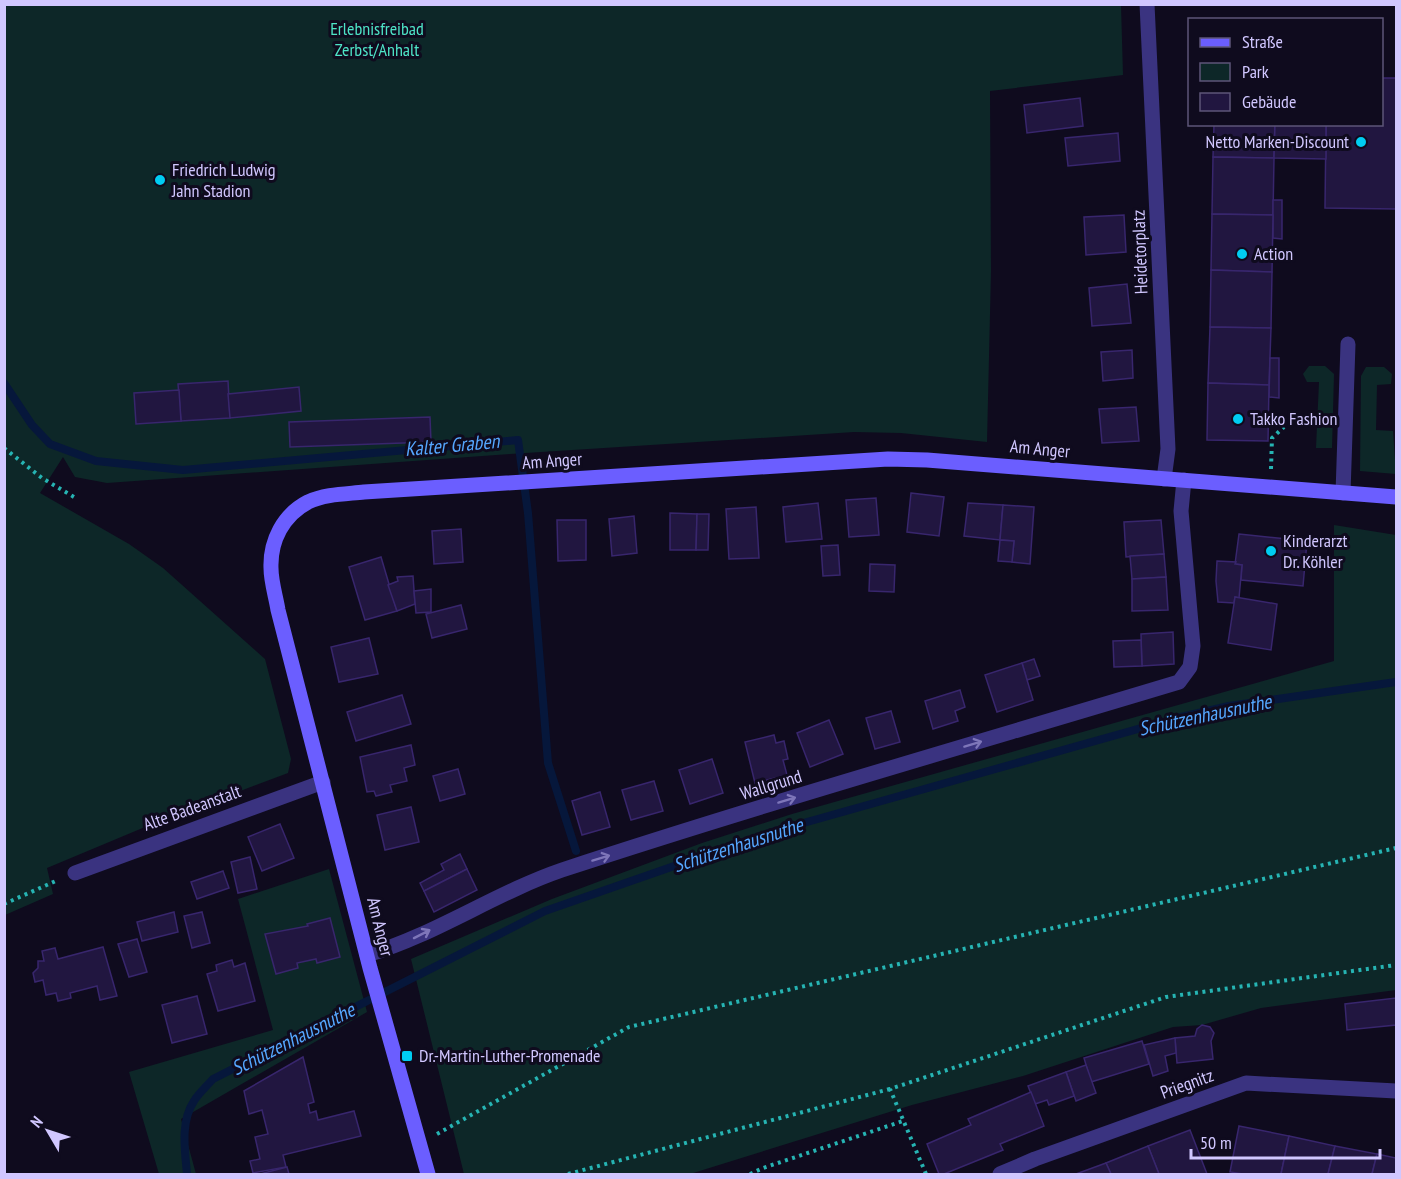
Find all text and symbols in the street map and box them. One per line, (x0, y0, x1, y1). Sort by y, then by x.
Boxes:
park label: Erlebnisfreibad Zerbst/Anhalt (330, 17, 424, 61)
legend (1188, 18, 1383, 126)
text: Straße (1242, 30, 1283, 53)
text: Park (1242, 60, 1269, 83)
text: Gebäude (1242, 90, 1296, 113)
place label: Netto Marken-Discount (1206, 130, 1349, 153)
marker: Netto Marken-Discount (1354, 135, 1368, 149)
place label: Friedrich Ludwig Jahn Stadion (171, 158, 276, 202)
marker: Friedrich Ludwig Jahn Stadion (153, 173, 167, 187)
street label: Heidetorplatz (1127, 209, 1152, 295)
place label: Action (1254, 242, 1293, 265)
marker: Action (1235, 247, 1249, 261)
place label: Takko Fashion (1250, 407, 1337, 430)
marker: Takko Fashion (1231, 412, 1245, 426)
water label: Kalter Graben (404, 428, 501, 462)
street label: Am Anger (1009, 434, 1071, 463)
street label: Am Anger (521, 447, 583, 474)
place label: Kinderarzt Dr. Köhler (1283, 529, 1347, 573)
marker: Kinderarzt Dr. Köhler (1264, 544, 1278, 558)
water label: Schützenhausnuthe (1136, 688, 1275, 742)
one-way arrow (964, 738, 983, 749)
street label: Wallgrund (737, 764, 804, 805)
street label: Alte Badeanstalt (140, 779, 244, 836)
one-way arrow (777, 794, 796, 805)
water label: Schützenhausnuthe (670, 811, 808, 878)
one-way arrow (591, 852, 610, 863)
street label: Am Anger (362, 895, 399, 959)
one-way arrow (412, 928, 430, 940)
water label: Schützenhausnuthe (227, 996, 361, 1081)
place label: Dr.-Martin-Luther-Promenade (419, 1044, 600, 1067)
marker: Dr.-Martin-Luther-Promenade (400, 1049, 414, 1063)
street label: Priegnitz (1157, 1063, 1217, 1104)
north arrow (18, 1101, 78, 1161)
text: N (26, 1112, 47, 1131)
scale bar (1191, 1122, 1380, 1160)
text: 50 m (1200, 1131, 1232, 1154)

